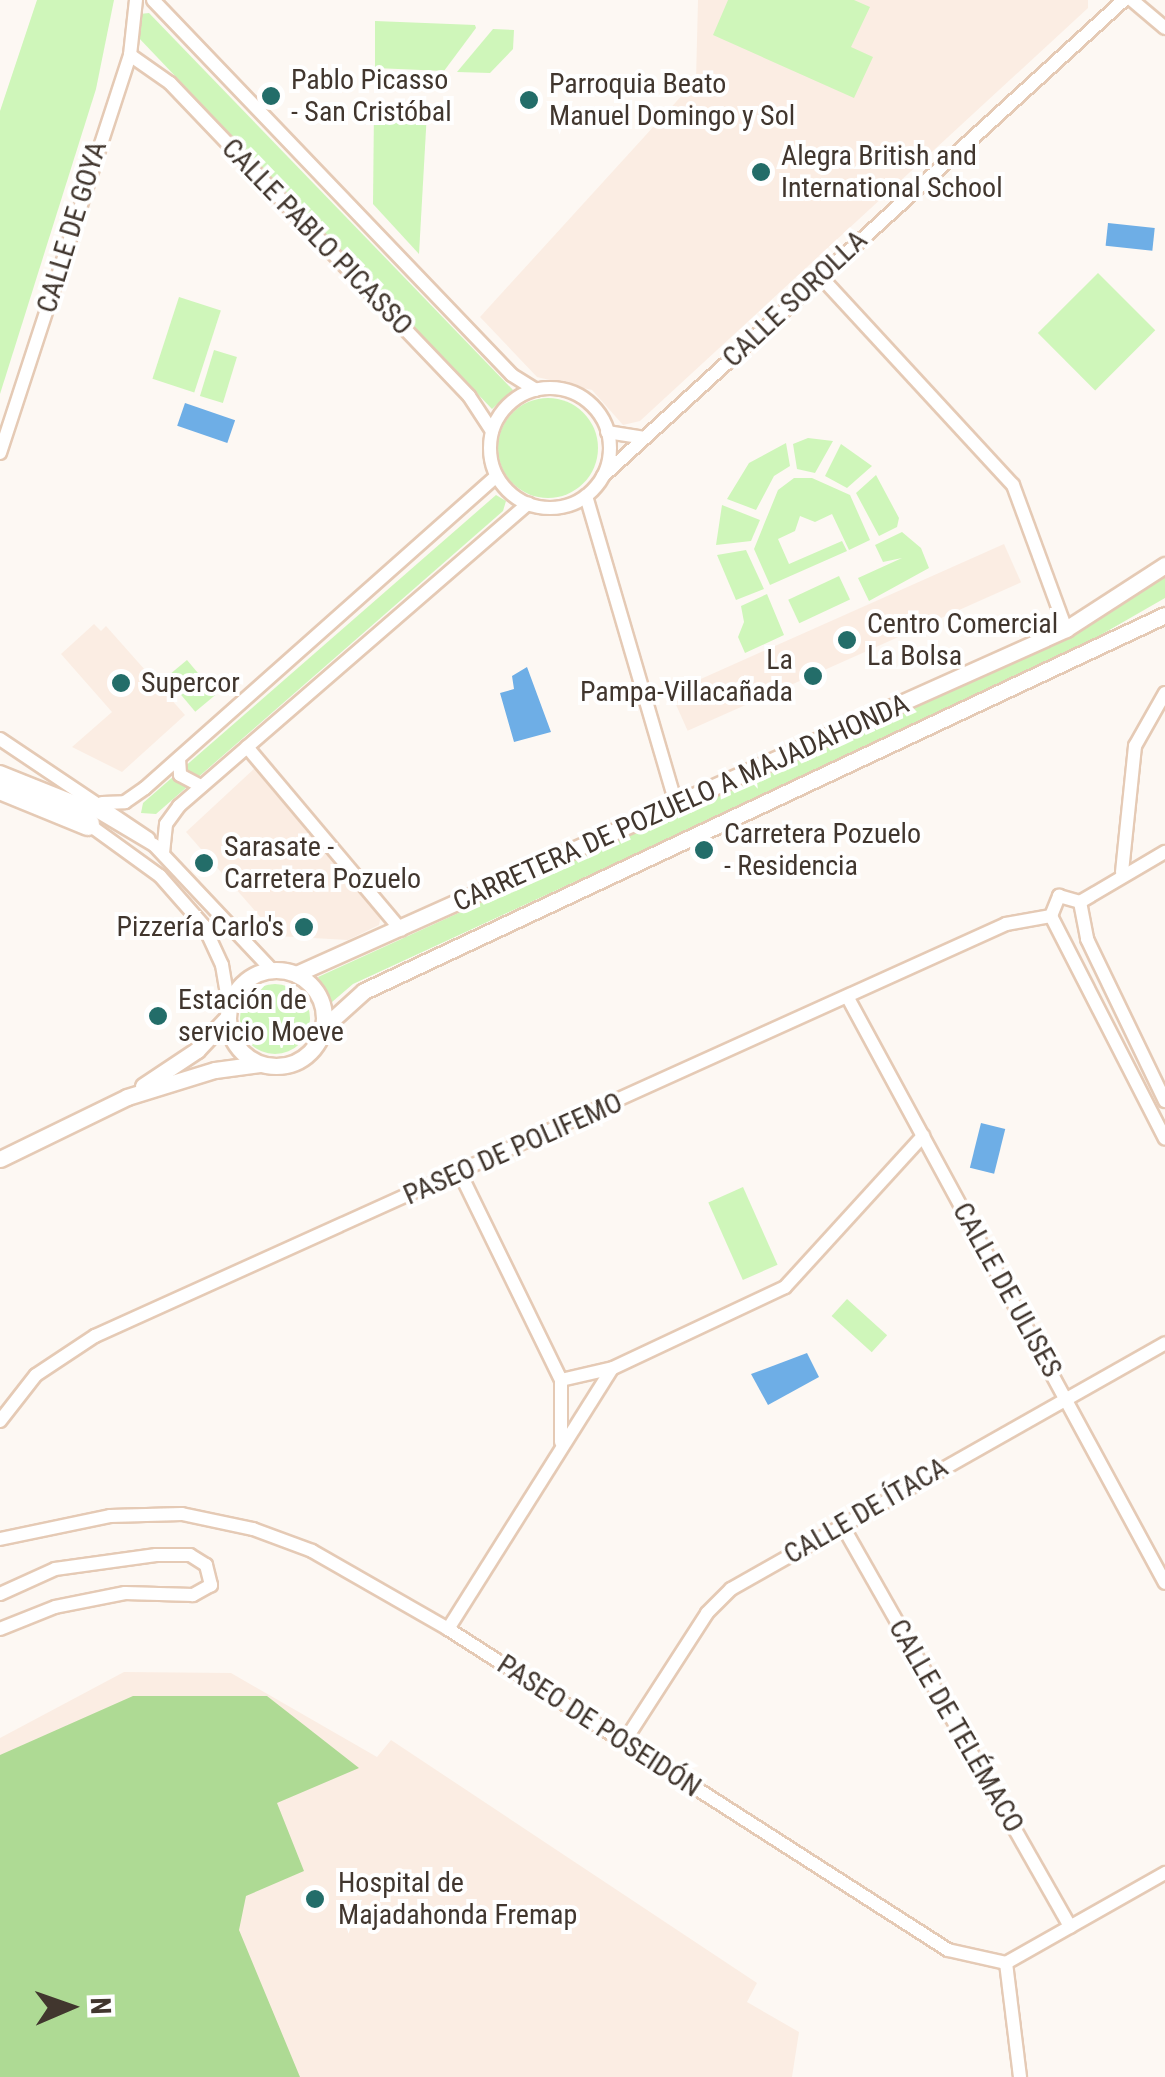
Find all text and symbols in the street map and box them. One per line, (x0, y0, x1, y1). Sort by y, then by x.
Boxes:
place label: Pablo Picasso - San Cristóbal (291, 63, 452, 129)
place label: Parroquia Beato Manuel Domingo y Sol (549, 67, 795, 133)
marker: Pablo Picasso - San Cristóbal (260, 85, 282, 107)
marker: Parroquia Beato Manuel Domingo y Sol (518, 89, 540, 111)
street label: CALLE PABLO PICASSO (215, 132, 419, 342)
street label: CALLE DE GOYA (30, 137, 114, 317)
place label: Alegra British and International School (781, 139, 1003, 205)
marker: Alegra British and International School (750, 161, 772, 183)
street label: CALLE SOROLLA (716, 224, 874, 374)
place label: Centro Comercial La Bolsa (867, 607, 1058, 673)
marker: Centro Comercial La Bolsa (836, 629, 858, 651)
place label: La Pampa-Villacañada (580, 643, 793, 709)
marker: La Pampa-Villacañada (802, 665, 824, 687)
place label: Supercor (141, 666, 240, 700)
marker: Supercor (110, 672, 132, 694)
street label: CARRETERA DE POZUELO A MAJADAHONDA (448, 687, 914, 919)
place label: Carretera Pozuelo - Residencia (724, 817, 921, 883)
place label: Sarasate - Carretera Pozuelo (224, 830, 421, 896)
marker: Carretera Pozuelo - Residencia (693, 839, 715, 861)
marker: Sarasate - Carretera Pozuelo (193, 852, 215, 874)
place label: Pizzería Carlo's (117, 910, 284, 944)
marker: Pizzería Carlo's (293, 916, 315, 938)
place label: Estación de servicio Moeve (178, 983, 344, 1049)
marker: Estación de servicio Moeve (147, 1005, 169, 1027)
street label: PASEO DE POLIFEMO (398, 1086, 628, 1212)
street label: CALLE DE ULISES (945, 1197, 1069, 1383)
street label: CALLE DE ÍTACA (778, 1451, 954, 1571)
street label: CALLE DE TELÉMACO (881, 1613, 1031, 1839)
street label: PASEO DE POSEIDÓN (491, 1648, 707, 1804)
place label: Hospital de Majadahonda Fremap (338, 1866, 577, 1932)
marker: Hospital de Majadahonda Fremap (302, 1886, 328, 1912)
north arrow (20, 1957, 120, 2057)
text: N (84, 1997, 117, 2015)

